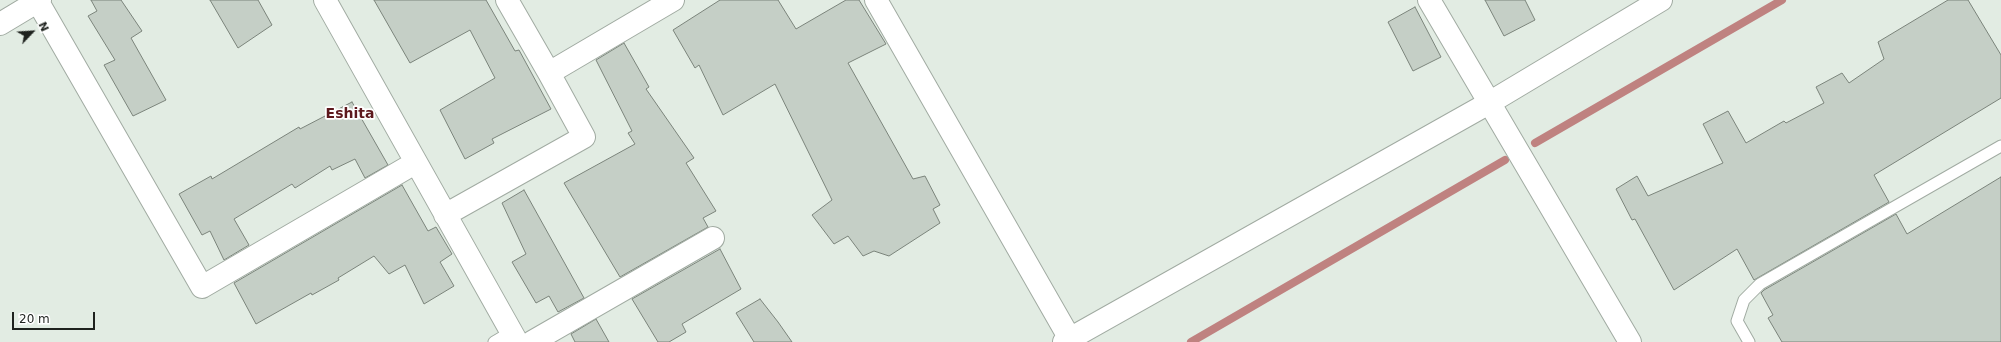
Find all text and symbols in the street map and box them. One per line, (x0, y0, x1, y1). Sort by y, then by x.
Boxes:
north arrow (12, 12, 52, 52)
text: N (35, 20, 51, 34)
district label: Eshita (326, 106, 374, 122)
scale bar (14, 304, 97, 330)
text: 20 m (19, 312, 50, 326)

